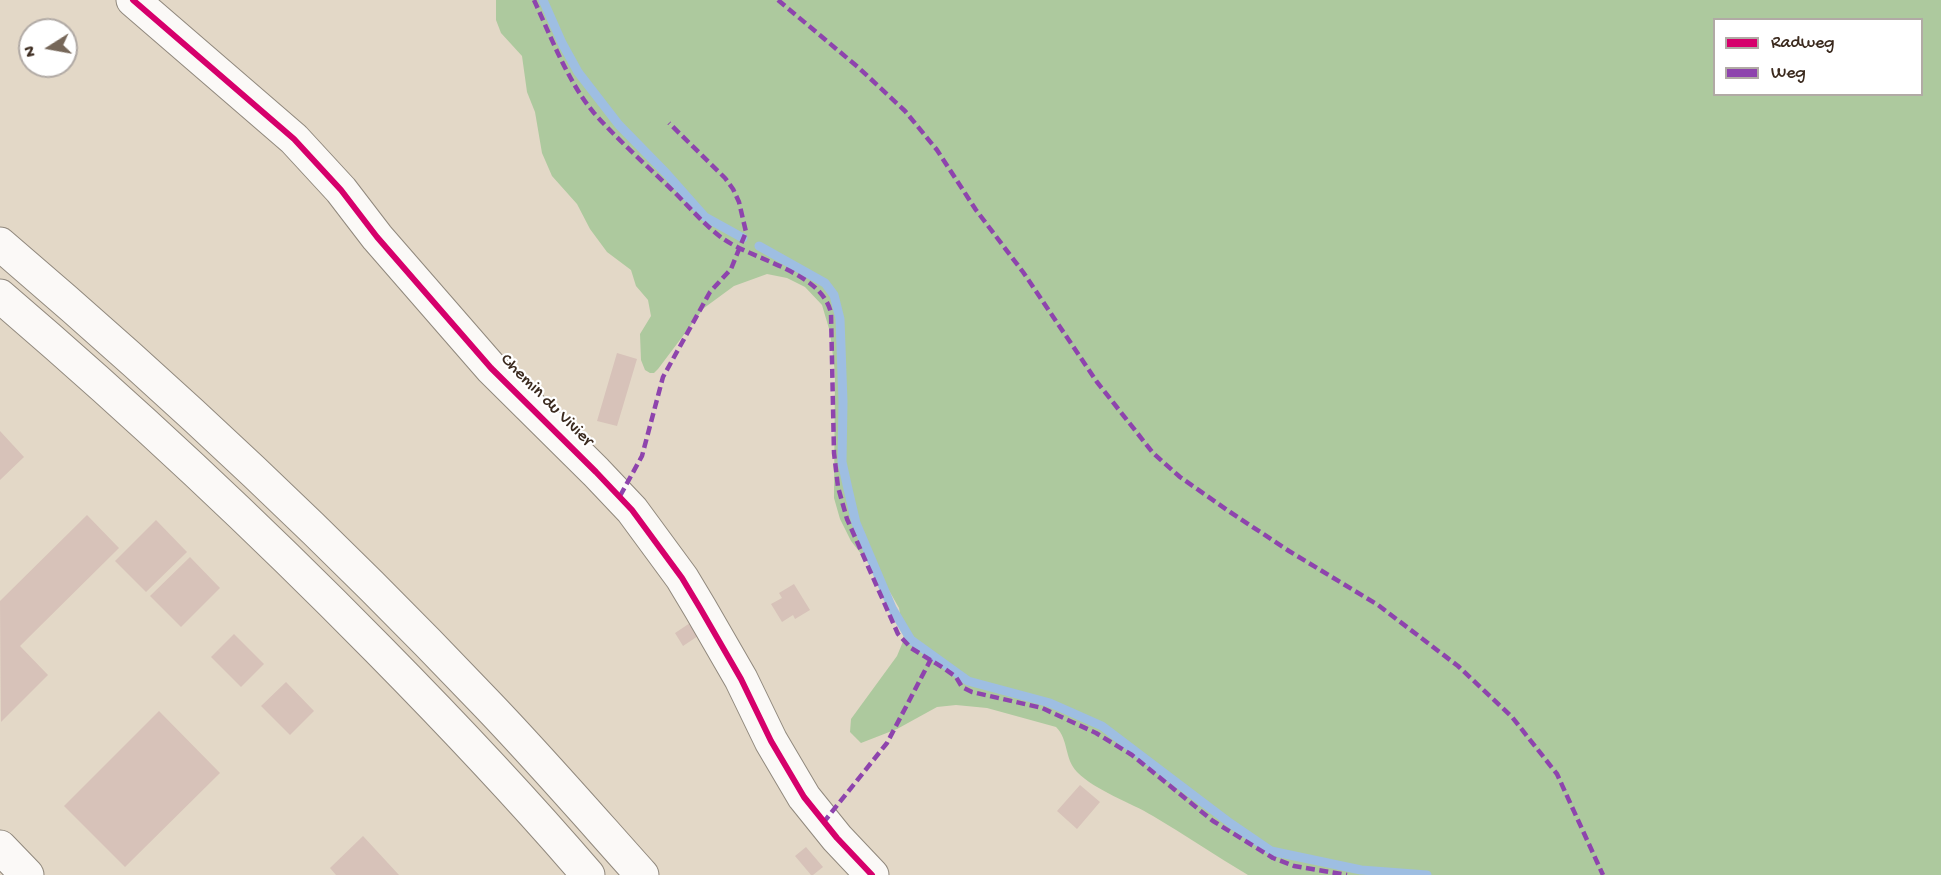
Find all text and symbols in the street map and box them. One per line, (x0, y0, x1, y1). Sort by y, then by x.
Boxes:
north arrow (18, 18, 78, 78)
legend (1713, 18, 1923, 96)
text: Radweg (1771, 33, 1834, 54)
text: N (21, 44, 42, 58)
text: Weg (1771, 63, 1806, 84)
street label: Chemin du Vivier (495, 350, 597, 452)

